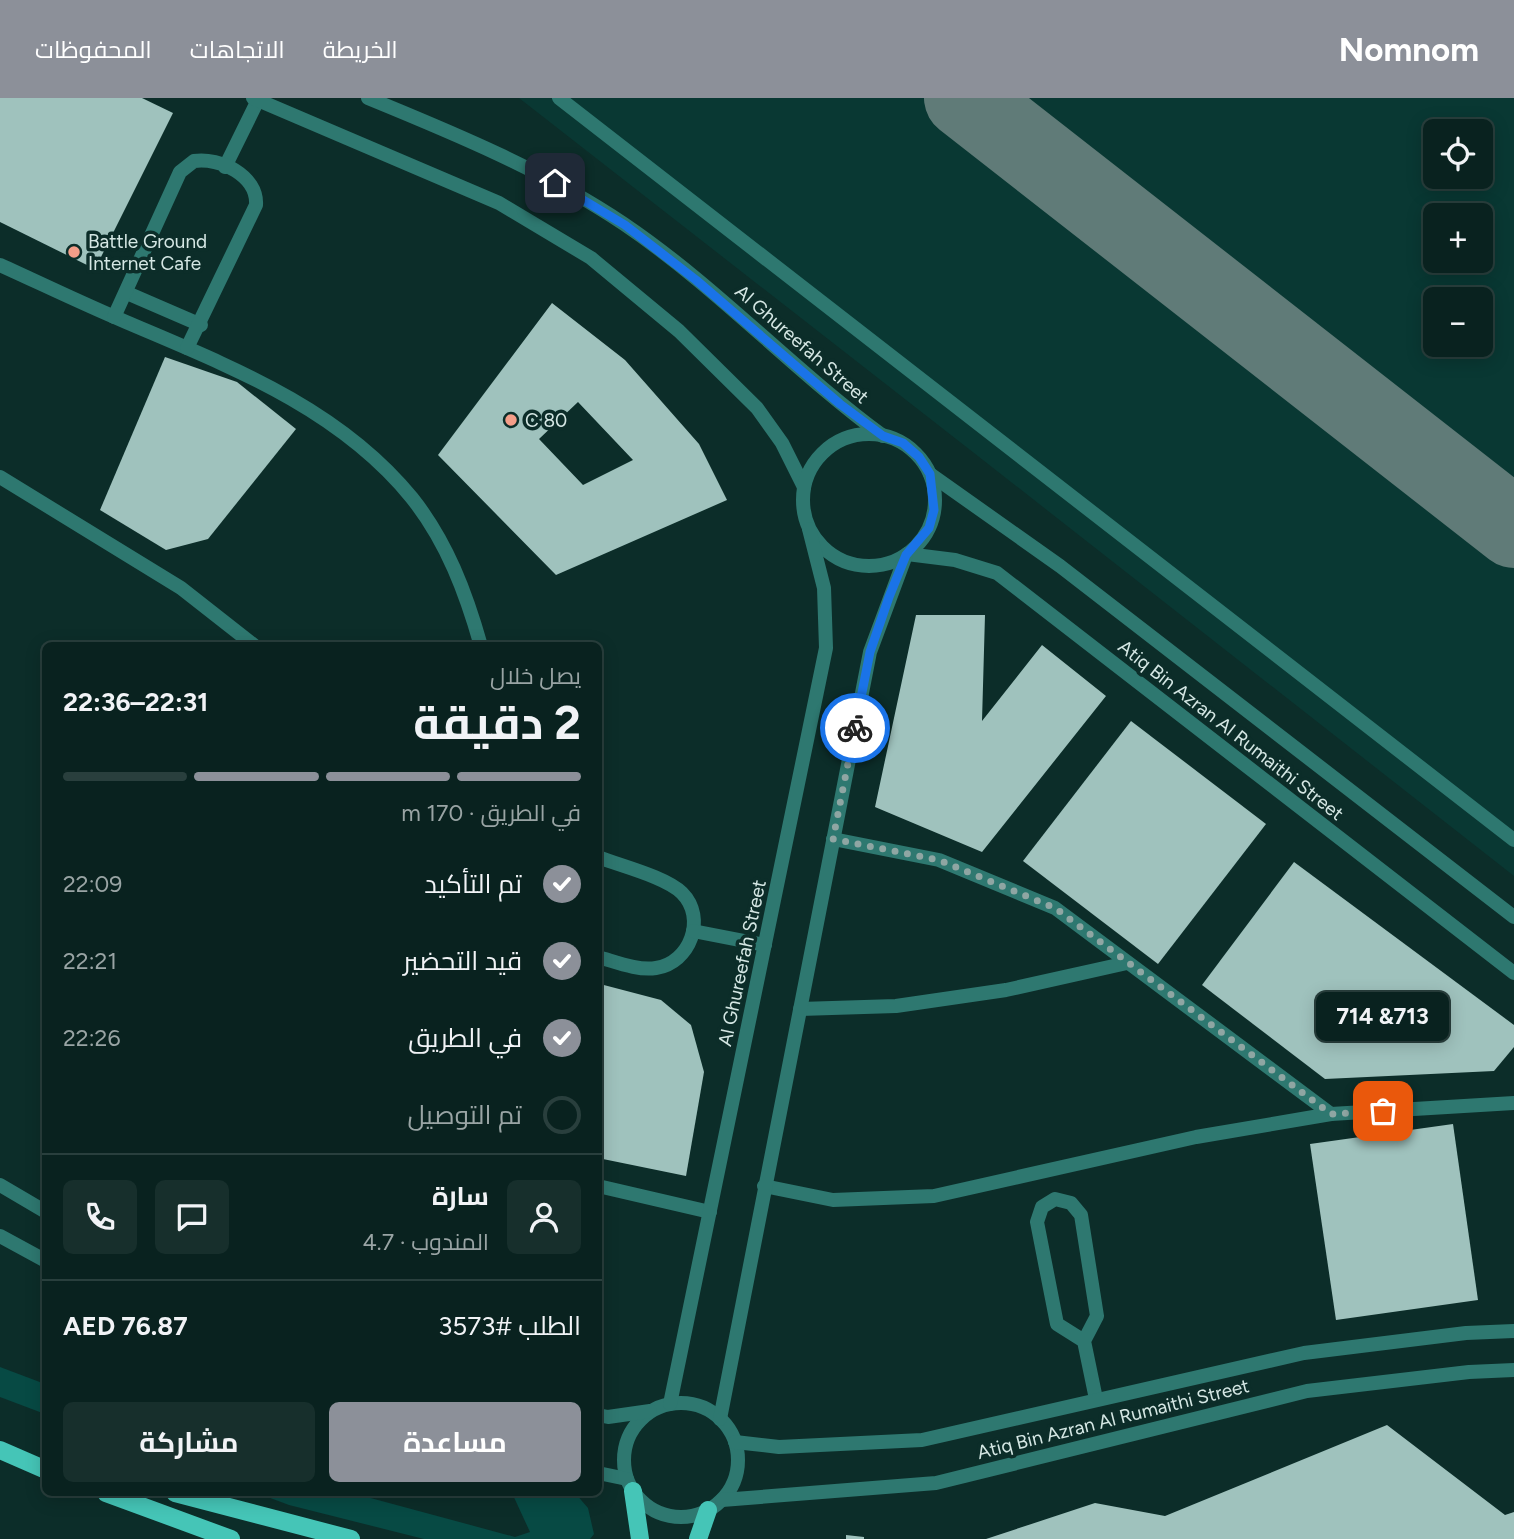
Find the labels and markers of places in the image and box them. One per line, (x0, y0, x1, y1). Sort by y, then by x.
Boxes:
pin (525, 153, 585, 213)
place label: Battle Ground Internet Cafe (88, 230, 207, 275)
marker: Battle Ground Internet Cafe (66, 244, 82, 260)
place label: C 80 (525, 409, 567, 432)
marker: C 80 (503, 412, 519, 428)
callout: 713& 714 (1316, 992, 1450, 1041)
pin (1353, 1081, 1413, 1141)

